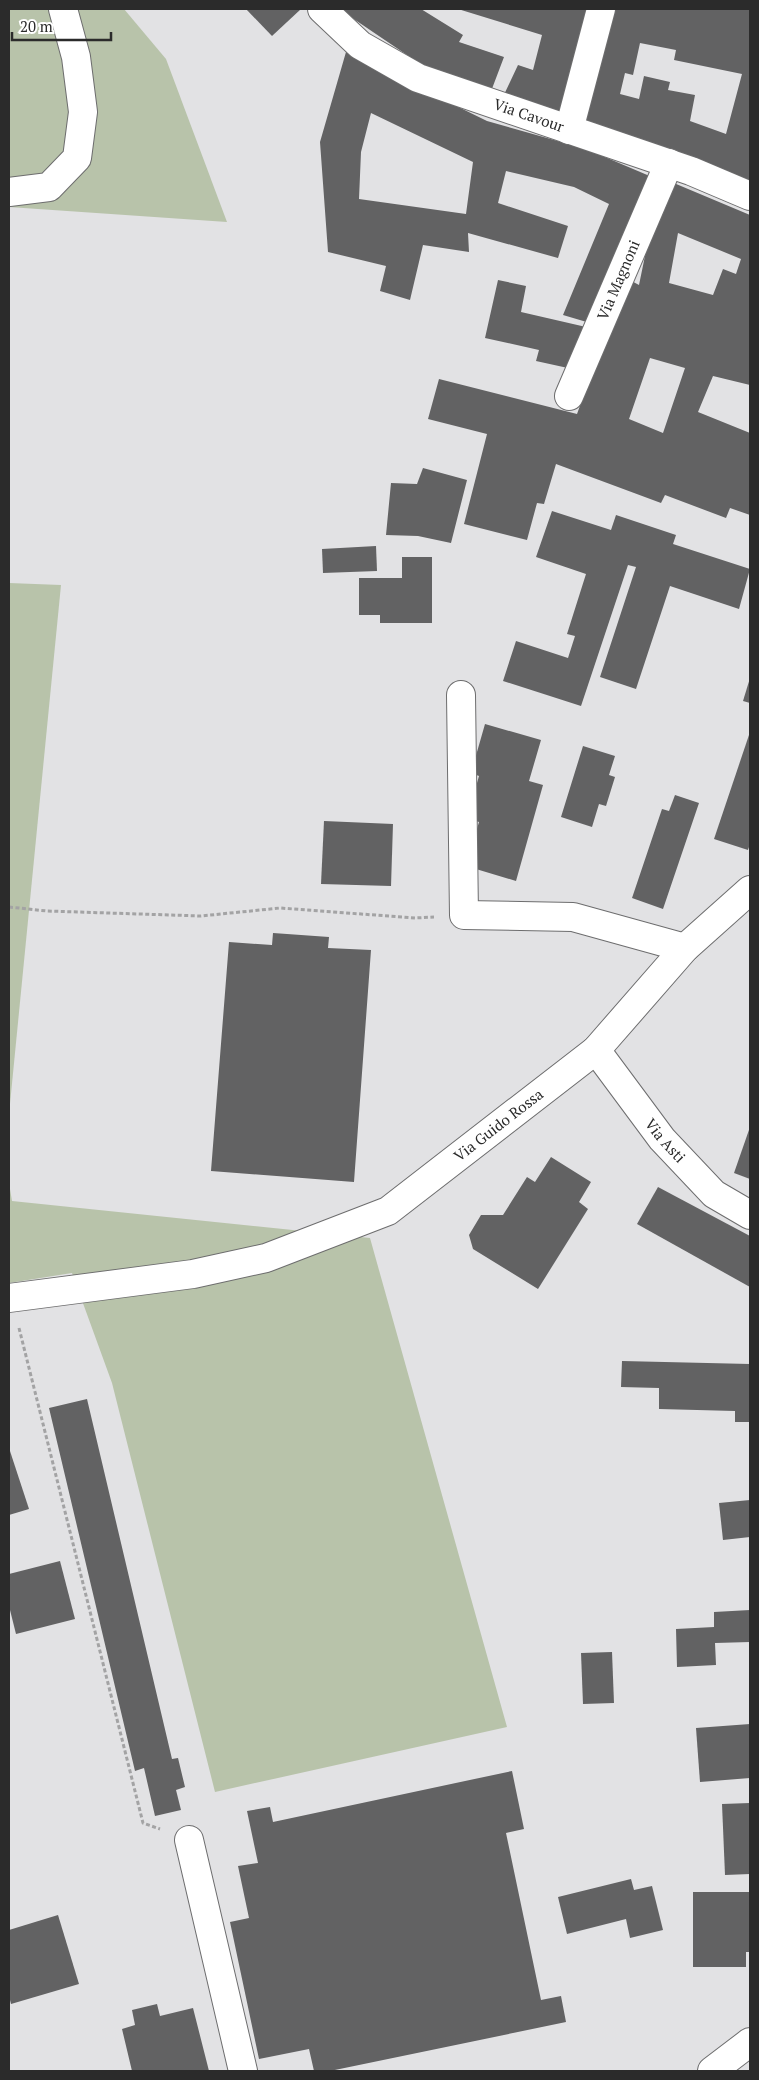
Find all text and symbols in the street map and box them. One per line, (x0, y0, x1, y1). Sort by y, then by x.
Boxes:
scale bar (12, 10, 111, 42)
text: 20 m (20, 16, 53, 36)
street label: Via Cavour (491, 93, 567, 136)
street label: Via Magnoni (592, 237, 644, 323)
street label: Via Guido Rossa (449, 1083, 547, 1165)
street label: Via Asti (641, 1114, 690, 1167)

